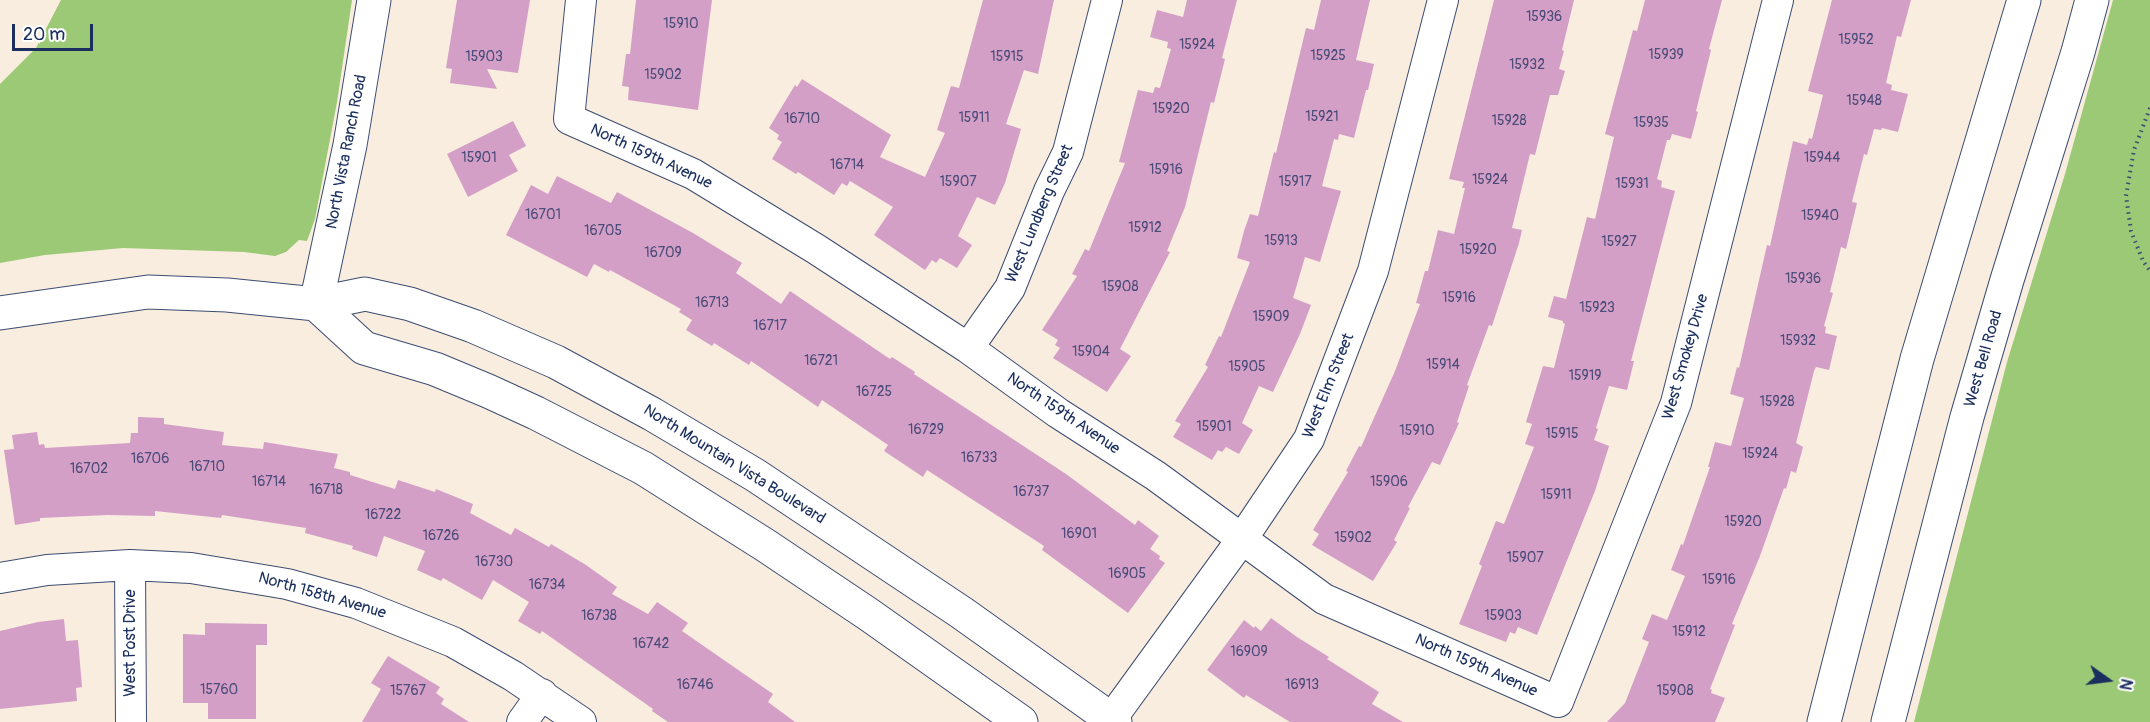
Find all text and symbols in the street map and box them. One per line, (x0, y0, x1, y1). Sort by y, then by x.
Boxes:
house number: 15936 (1526, 9, 1562, 25)
scale bar (15, 12, 96, 50)
house number: 15910 (663, 16, 699, 32)
text: 20 m (23, 23, 65, 46)
house number: 15952 (1838, 32, 1874, 48)
house number: 15924 (1179, 37, 1215, 53)
house number: 15939 (1648, 47, 1684, 63)
house number: 15925 (1310, 48, 1346, 64)
house number: 15903 (465, 49, 503, 65)
house number: 15915 (990, 49, 1024, 65)
house number: 15932 (1509, 57, 1545, 73)
house number: 15902 (644, 67, 682, 83)
street label: North Vista Ranch Road (323, 73, 371, 231)
house number: 15948 (1846, 93, 1882, 109)
house number: 15920 (1152, 101, 1190, 117)
house number: 15921 (1305, 109, 1339, 125)
house number: 15911 (958, 110, 990, 126)
house number: 16710 (784, 111, 820, 127)
house number: 15928 (1491, 113, 1527, 129)
house number: 15935 (1633, 115, 1669, 131)
street label: North 159th Avenue (587, 120, 715, 194)
street label: West Lundberg Street (1002, 142, 1078, 286)
house number: 15901 (461, 150, 497, 166)
house number: 15944 (1804, 150, 1840, 166)
house number: 16714 (830, 157, 864, 173)
house number: 15916 (1149, 162, 1183, 178)
house number: 15924 (1472, 172, 1508, 188)
house number: 15907 (939, 174, 977, 190)
house number: 15917 (1278, 174, 1312, 190)
house number: 15931 (1615, 176, 1649, 192)
house number: 16701 (525, 207, 561, 223)
house number: 15940 (1801, 208, 1839, 224)
house number: 15912 (1128, 220, 1162, 236)
house number: 16705 (584, 223, 622, 239)
house number: 15913 (1264, 233, 1298, 249)
house number: 15927 (1601, 234, 1637, 250)
house number: 15920 (1459, 242, 1497, 258)
house number: 16709 (644, 245, 682, 261)
house number: 15936 (1785, 271, 1821, 287)
house number: 15908 (1102, 279, 1138, 295)
house number: 15916 (1442, 290, 1476, 306)
street label: West Smokey Drive (1659, 292, 1713, 422)
house number: 16713 (695, 295, 729, 311)
house number: 15923 (1579, 300, 1615, 316)
street label: West Bell Road (1961, 308, 2007, 410)
house number: 15909 (1252, 309, 1290, 325)
house number: 16717 (753, 318, 787, 334)
street label: West Elm Street (1299, 331, 1359, 441)
house number: 15932 (1780, 333, 1816, 349)
house number: 15904 (1072, 344, 1110, 360)
house number: 16721 (804, 353, 838, 369)
house number: 15914 (1426, 357, 1460, 373)
house number: 15905 (1228, 359, 1266, 375)
house number: 15919 (1569, 368, 1601, 384)
street label: North 159th Avenue (1003, 369, 1123, 459)
house number: 16725 (856, 384, 892, 400)
house number: 15928 (1759, 394, 1795, 410)
street label: North Mountain Vista Boulevard (639, 401, 829, 529)
house number: 15901 (1196, 419, 1232, 435)
house number: 16729 (908, 422, 944, 438)
house number: 15910 (1399, 423, 1435, 439)
house number: 15915 (1545, 426, 1579, 442)
house number: 15924 (1742, 446, 1778, 462)
house number: 16733 (961, 450, 997, 466)
house number: 16706 (131, 451, 169, 467)
house number: 16710 (189, 459, 225, 475)
house number: 16702 (70, 461, 108, 477)
house number: 16714 (252, 474, 286, 490)
house number: 15906 (1370, 474, 1408, 490)
house number: 16718 (309, 482, 343, 498)
house number: 16737 (1013, 484, 1049, 500)
house number: 15911 (1540, 487, 1572, 503)
house number: 16722 (365, 507, 401, 523)
house number: 15920 (1724, 514, 1762, 530)
house number: 16901 (1061, 526, 1097, 542)
house number: 16726 (423, 528, 459, 544)
house number: 15902 (1334, 530, 1372, 546)
house number: 15907 (1506, 550, 1544, 566)
house number: 16730 (475, 554, 513, 570)
house number: 16905 (1108, 566, 1146, 582)
street label: North 158th Avenue (256, 569, 388, 623)
house number: 15916 (1702, 572, 1736, 588)
house number: 16734 (529, 577, 565, 593)
street label: West Post Drive (121, 589, 141, 697)
house number: 16738 (581, 608, 617, 624)
house number: 15903 (1484, 608, 1522, 624)
house number: 15912 (1672, 624, 1706, 640)
street label: North 159th Avenue (1412, 630, 1540, 702)
house number: 16742 (633, 636, 669, 652)
house number: 16909 (1230, 644, 1268, 660)
north arrow (2078, 650, 2138, 710)
house number: 16746 (676, 677, 714, 693)
house number: 16913 (1285, 677, 1319, 693)
text: N (2114, 677, 2136, 692)
house number: 15760 (200, 682, 238, 698)
house number: 15767 (390, 683, 426, 699)
house number: 15908 (1657, 683, 1693, 699)

